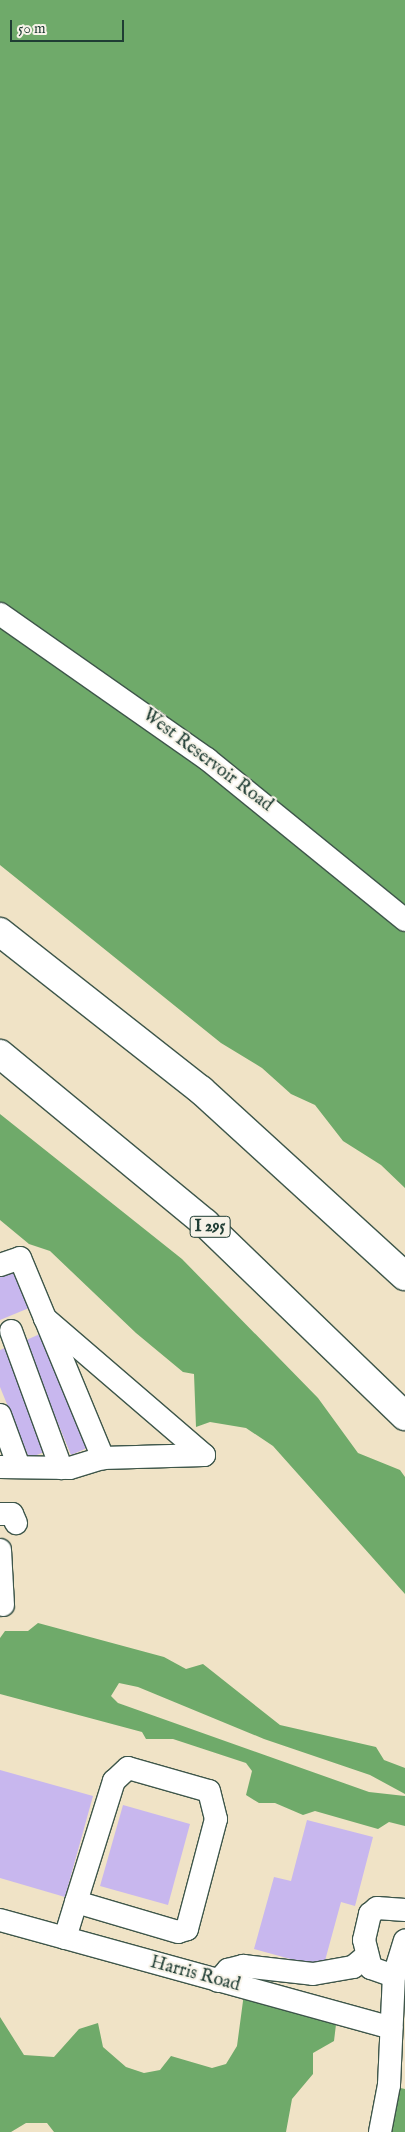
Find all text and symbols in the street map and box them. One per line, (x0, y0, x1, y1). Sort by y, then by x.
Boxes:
scale bar (12, 10, 126, 42)
text: 50 m (18, 19, 46, 38)
street label: West Reservoir Road (138, 705, 276, 817)
road number: I 295 (189, 1214, 231, 1240)
street label: Harris Road (148, 1953, 242, 1997)

